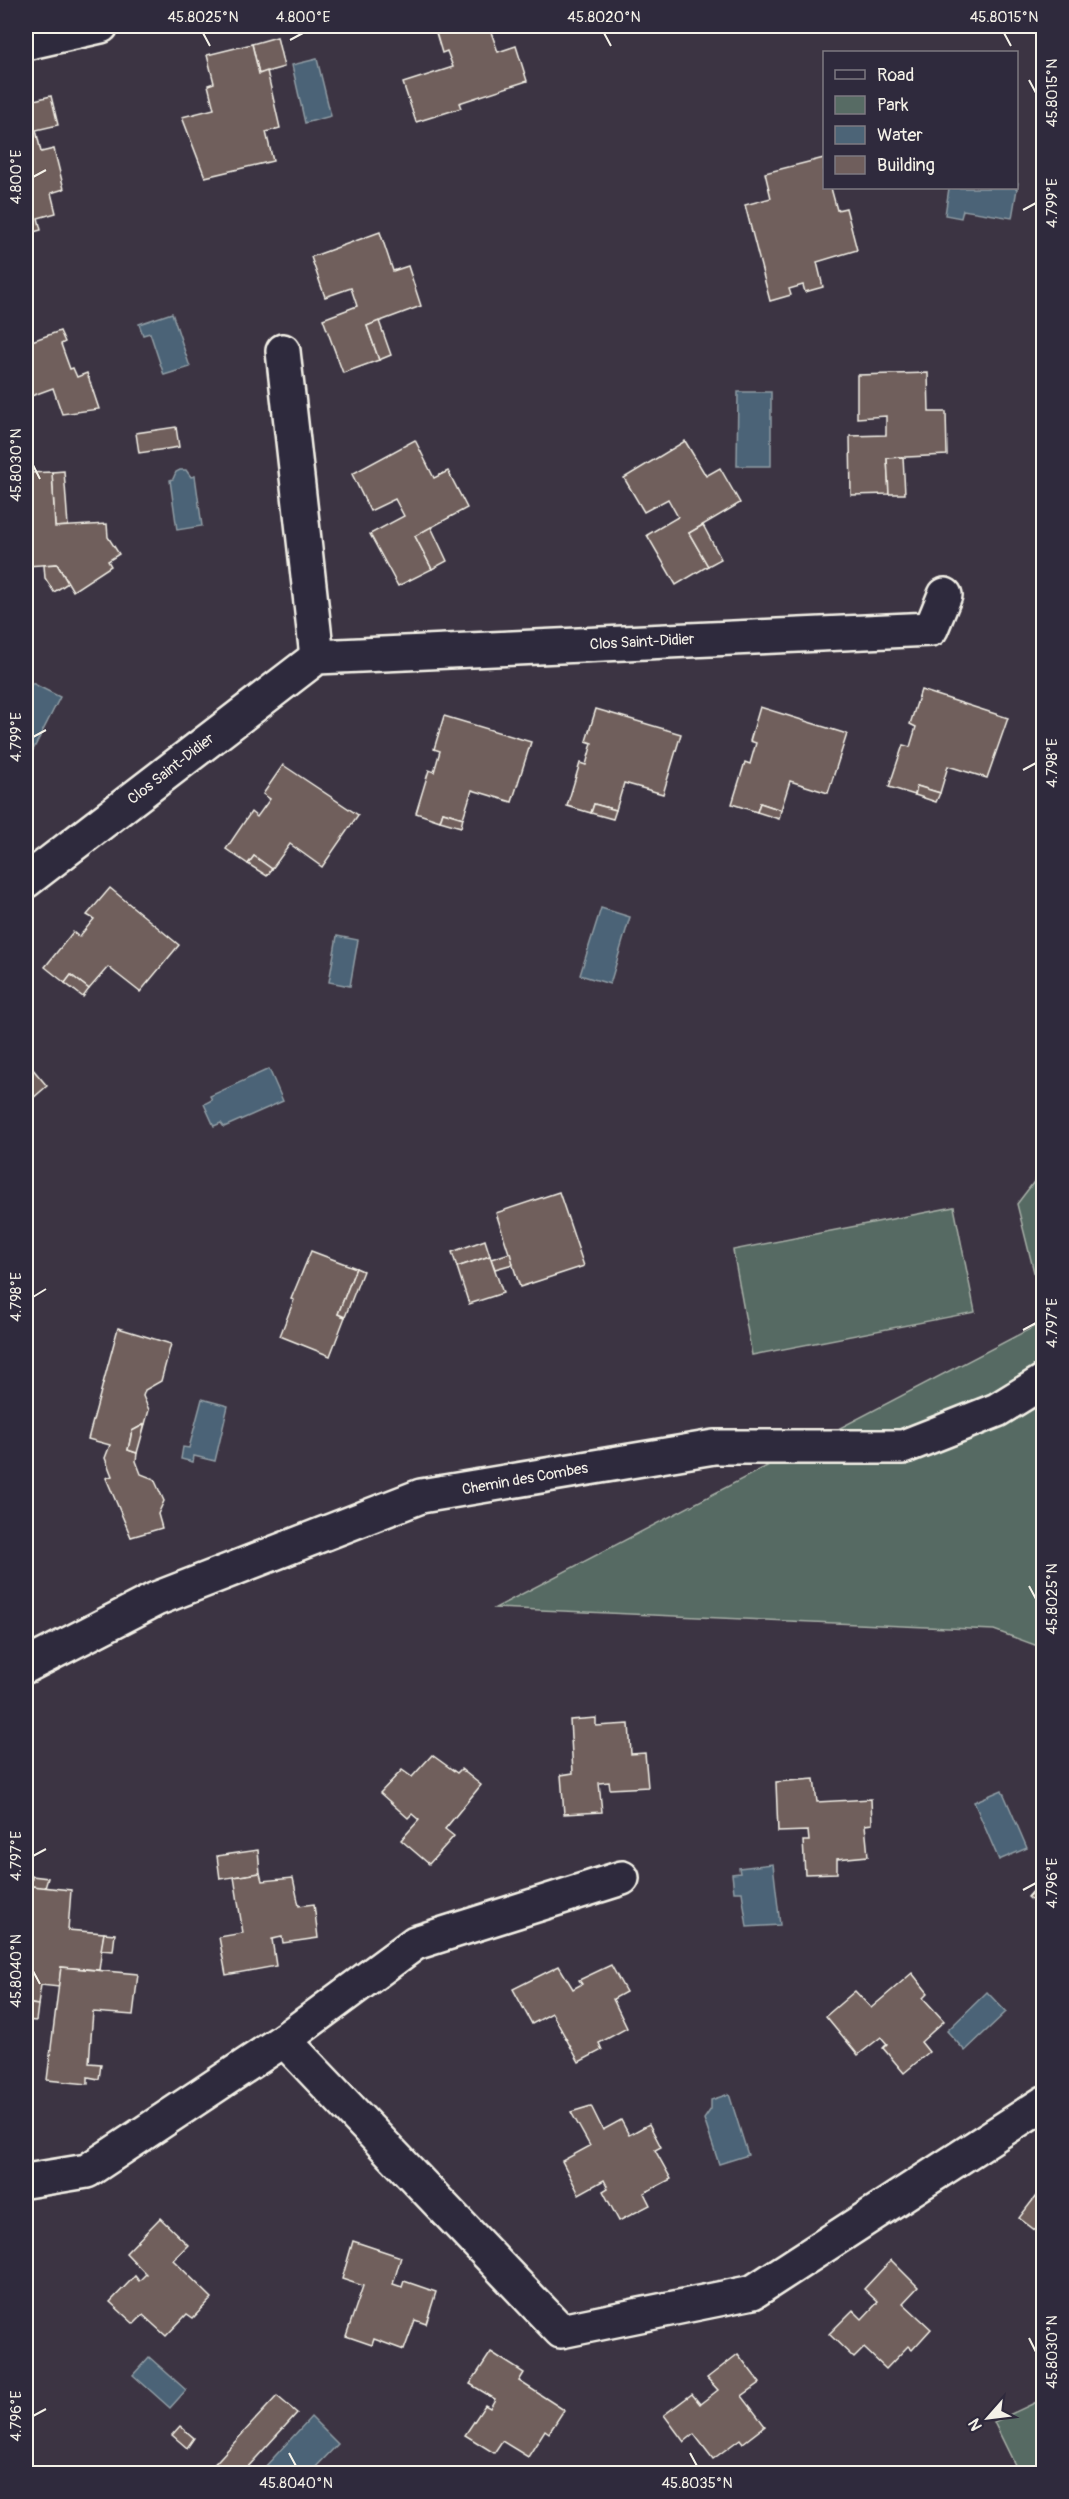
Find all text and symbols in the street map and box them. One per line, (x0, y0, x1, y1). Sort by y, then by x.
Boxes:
text: 45.8025°N (167, 8, 239, 27)
text: 4.800°E (276, 8, 330, 27)
text: 45.8020°N (567, 8, 641, 27)
text: 45.8015°N (970, 8, 1038, 27)
legend (823, 51, 1018, 189)
text: 45.8015°N (1043, 59, 1062, 127)
text: Road (877, 64, 914, 87)
text: Park (877, 94, 909, 117)
text: Water (877, 124, 923, 147)
text: 4.800°E (7, 150, 26, 204)
text: Building (877, 154, 935, 177)
text: 4.799°E (1043, 178, 1062, 228)
text: 45.8030°N (7, 428, 26, 502)
street label: Clos Saint-Didier (589, 630, 695, 654)
text: 4.799°E (7, 712, 26, 762)
street label: Clos Saint-Didier (124, 729, 219, 809)
text: 4.798°E (1043, 738, 1062, 788)
text: 4.798°E (7, 1272, 26, 1322)
text: 4.797°E (1043, 1298, 1062, 1348)
street label: Chemin des Combes (461, 1459, 590, 1499)
text: 45.8025°N (1043, 1563, 1062, 1635)
text: 4.797°E (7, 1831, 26, 1881)
text: 4.796°E (1043, 1857, 1062, 1908)
text: 45.8040°N (7, 1934, 26, 2008)
text: 45.8030°N (1043, 2315, 1062, 2389)
north arrow (958, 2388, 1018, 2448)
text: 4.796°E (7, 2390, 26, 2441)
text: N (964, 2415, 987, 2434)
text: 45.8040°N (259, 2474, 333, 2493)
text: 45.8035°N (661, 2474, 733, 2493)

